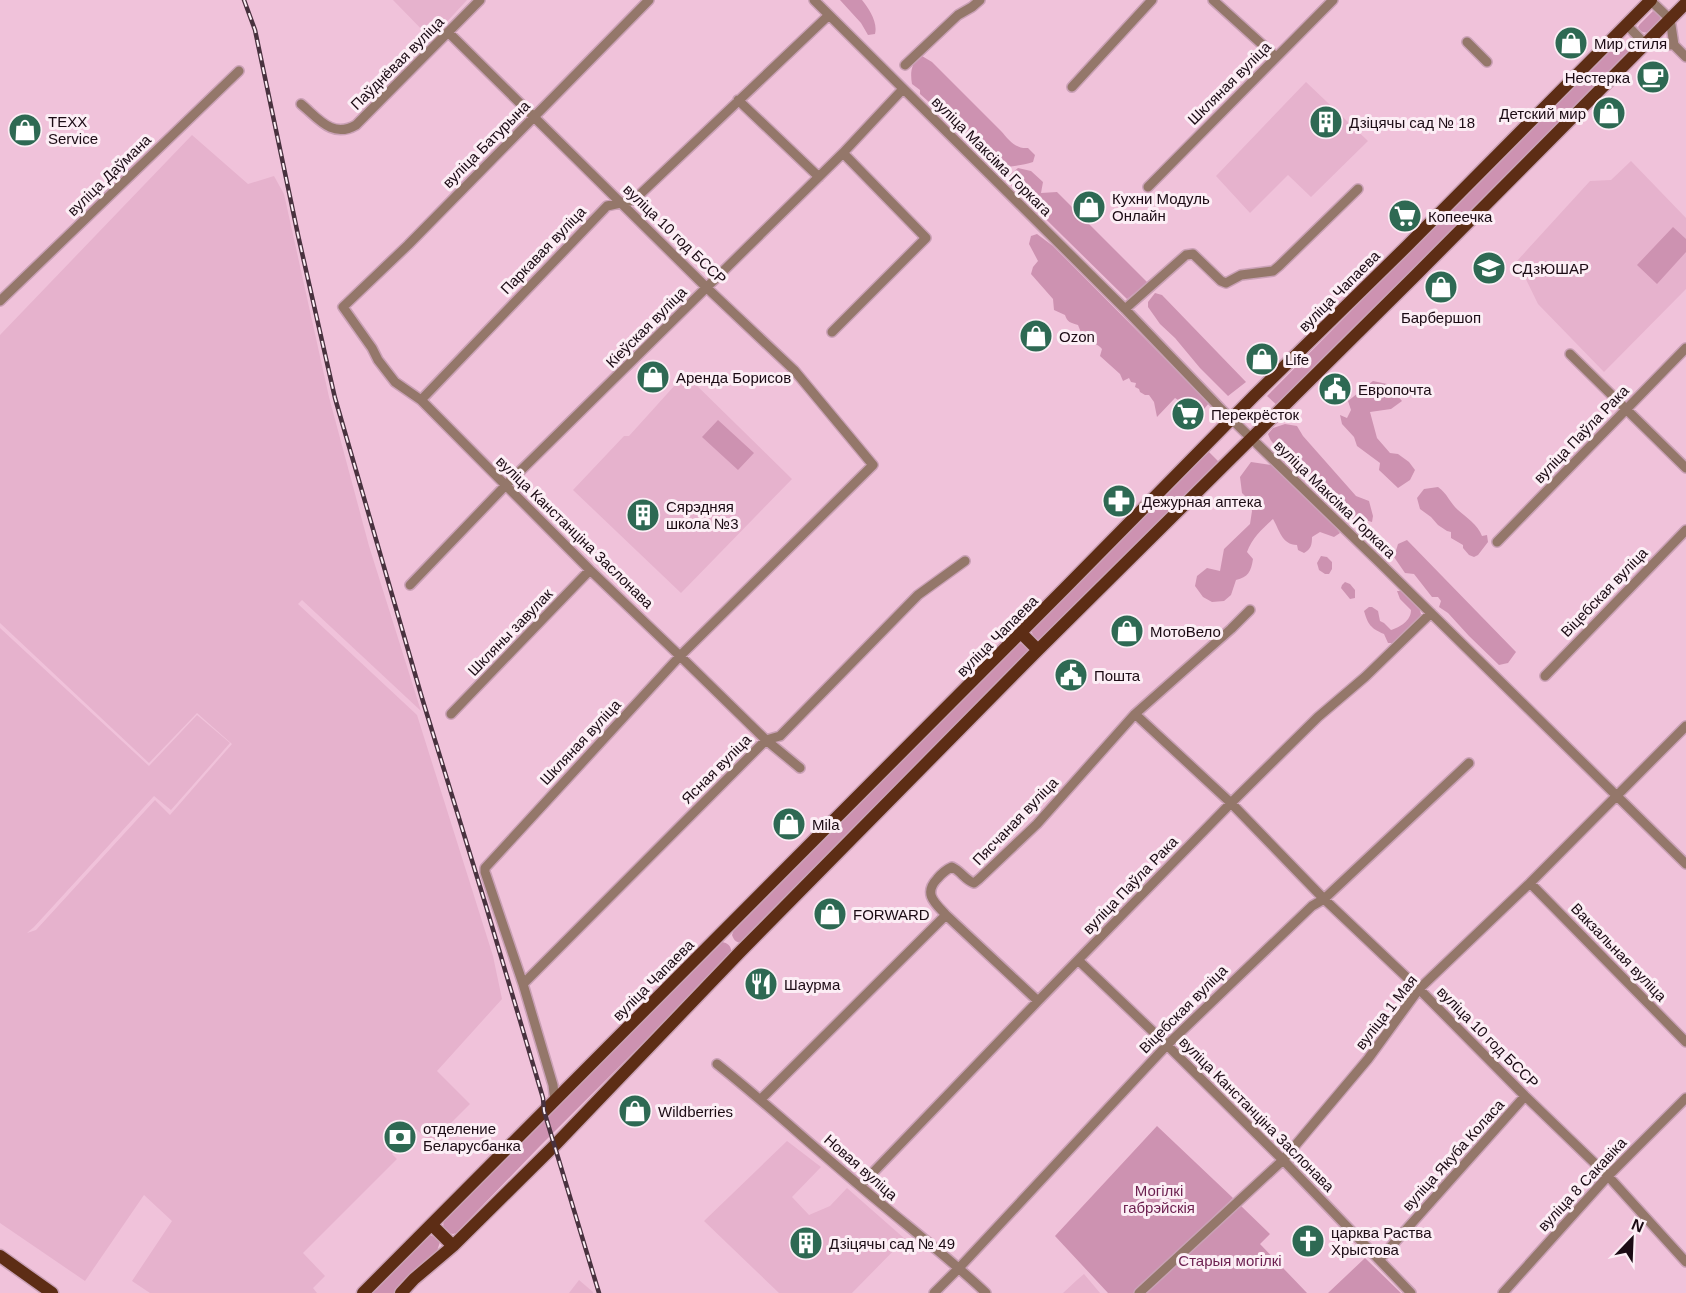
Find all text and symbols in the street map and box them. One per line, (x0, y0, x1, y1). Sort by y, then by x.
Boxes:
street label: Паўднёвая вуліца (347, 13, 447, 113)
shop icon: Мир стиля (1553, 25, 1589, 61)
place label: Мир стиля (1594, 35, 1667, 52)
street label: Шкляная вуліца (1184, 38, 1274, 128)
cafe icon: Нестерка (1635, 59, 1671, 95)
place label: Нестерка (1565, 69, 1631, 86)
street label: вуліца Максіма Горкага (929, 93, 1056, 220)
shop icon: Детский мир (1591, 95, 1627, 131)
street label: вуліца Батурына (439, 97, 533, 191)
building icon: Дзіцячы сад № 18 (1308, 104, 1344, 140)
place label: Детский мир (1499, 105, 1586, 122)
shop icon: TEXX Service (7, 112, 43, 148)
place label: TEXX Service (48, 113, 98, 147)
place label: Дзіцячы сад № 18 (1349, 114, 1475, 131)
street label: вуліца Даўмана (64, 130, 155, 219)
street label: вуліца 10 год БССР (620, 181, 730, 287)
shop icon: Кухни Модуль Онлайн (1071, 189, 1107, 225)
place label: Кухни Модуль Онлайн (1112, 190, 1210, 224)
supermarket icon: Копеечка (1387, 198, 1423, 234)
street label: Паркавая вуліца (497, 202, 589, 297)
place label: Копеечка (1428, 208, 1493, 225)
street label: вуліца Чапаева (1295, 247, 1383, 335)
school or university icon: СДзЮШАР (1471, 250, 1507, 286)
place label: СДзЮШАР (1512, 260, 1589, 277)
shop icon: Барбершоп (1423, 269, 1459, 305)
street label: Кіеўская вуліца (602, 283, 690, 371)
place label: Барбершоп (1401, 309, 1481, 326)
shop icon: Ozon (1018, 318, 1054, 354)
place label: Ozon (1059, 328, 1095, 345)
shop icon: Life (1244, 341, 1280, 377)
place label: Life (1285, 351, 1309, 368)
shop icon: Аренда Борисов (635, 359, 671, 395)
place label: Аренда Борисов (676, 369, 791, 386)
public building icon: Европочта (1317, 371, 1353, 407)
place label: Европочта (1358, 381, 1432, 398)
street label: вуліца Паўла Рака (1530, 381, 1632, 486)
supermarket icon: Перекрёсток (1170, 396, 1206, 432)
place label: Перекрёсток (1211, 406, 1300, 423)
street label: вуліца Максіма Горкага (1271, 437, 1400, 562)
street label: вуліца Канстанціна Заслонава (493, 452, 658, 612)
pharmacy icon: Дежурная аптека (1101, 483, 1137, 519)
place label: Дежурная аптека (1142, 493, 1263, 510)
building icon: Сярэдняя школа №3 (625, 497, 661, 533)
place label: Сярэдняя школа №3 (666, 498, 738, 532)
street label: Віцебская вуліца (1557, 543, 1651, 640)
street label: Шкляны завулак (464, 585, 556, 679)
street label: вуліца Чапаева (953, 592, 1041, 680)
shop icon: МотоВело (1109, 613, 1145, 649)
place label: МотоВело (1150, 623, 1221, 640)
public building icon: Пошта (1053, 657, 1089, 693)
place label: Пошта (1094, 667, 1141, 684)
street label: Шкляная вуліца (536, 695, 624, 788)
street label: Ясная вуліца (678, 730, 755, 807)
street label: Пясчаная вуліца (969, 773, 1062, 868)
shop icon: Mila (771, 806, 807, 842)
place label: Mila (812, 816, 840, 833)
street label: вуліца Паўла Рака (1079, 832, 1181, 937)
shop icon: FORWARD (812, 896, 848, 932)
street label: Вакзальная вуліца (1568, 899, 1671, 1005)
place label: FORWARD (853, 906, 930, 923)
street label: вуліца Чапаева (609, 936, 697, 1024)
street label: Віцебская вуліца (1136, 961, 1231, 1056)
restaurant icon: Шаурма (743, 966, 779, 1002)
street label: вуліца 1 Мая (1352, 971, 1420, 1053)
place label: Шаурма (784, 976, 841, 993)
street label: вуліца 10 год БССР (1434, 983, 1542, 1091)
street label: вуліца Канстанціна Заслонава (1176, 1033, 1338, 1195)
shop icon: Wildberries (617, 1093, 653, 1129)
street label: вуліца Якуба Коласа (1399, 1095, 1508, 1214)
place label: Wildberries (658, 1103, 733, 1120)
bank icon: отделение Беларусбанка (382, 1119, 418, 1155)
place label: отделение Беларусбанка (423, 1120, 522, 1154)
street label: Новая вуліца (821, 1131, 902, 1204)
street label: вуліца 8 Сакавіка (1534, 1133, 1630, 1234)
park label: Могілкі габрэйскія (1123, 1182, 1195, 1216)
north arrow (1602, 1209, 1662, 1269)
text: N (1629, 1216, 1646, 1236)
church icon: царква Раства Хрыстова (1290, 1223, 1326, 1259)
place label: царква Раства Хрыстова (1331, 1224, 1432, 1258)
building icon: Дзіцячы сад № 49 (788, 1225, 824, 1261)
place label: Дзіцячы сад № 49 (829, 1235, 955, 1252)
park label: Старыя могілкі (1178, 1252, 1282, 1269)

